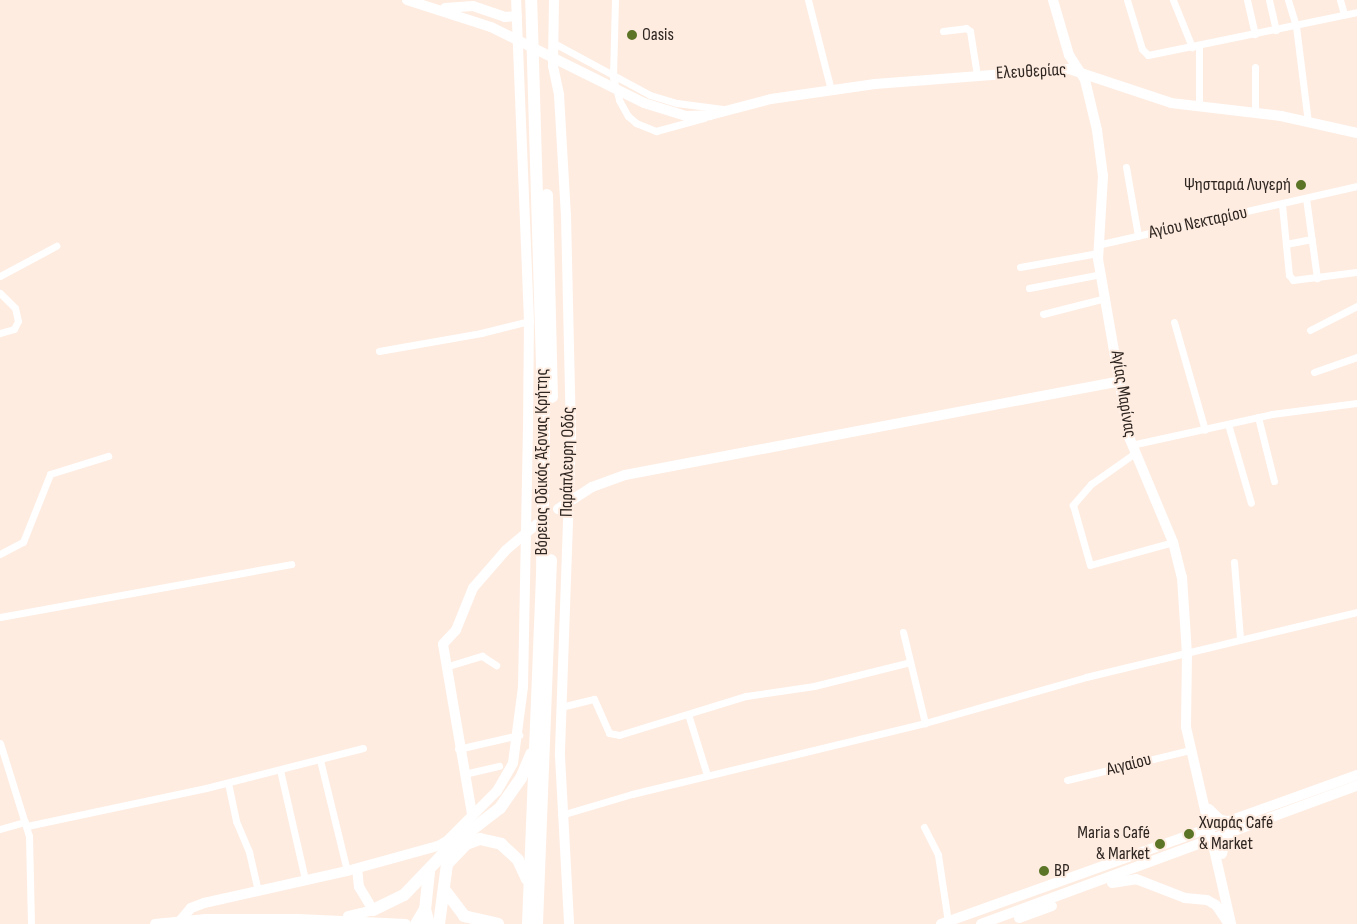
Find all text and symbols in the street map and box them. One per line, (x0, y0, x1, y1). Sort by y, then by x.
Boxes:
place label: Oasis (642, 24, 674, 46)
marker: Oasis (626, 29, 638, 41)
street label: Ελευθερίας (995, 59, 1067, 85)
place label: Ψησταριά Λυγερή (1184, 174, 1291, 196)
marker: Ψησταριά Λυγερή (1295, 179, 1307, 191)
street label: Αγίου Νεκταρίου (1147, 202, 1249, 244)
street label: Αγίας Μαρίνας (1105, 349, 1141, 439)
street label: Βόρειος Οδικός Άξονας Κρήτης (531, 368, 553, 556)
street label: Παράπλευρη Οδός (556, 407, 580, 517)
street label: Αιγαίου (1104, 749, 1154, 781)
place label: Χναράς Café & Market (1199, 813, 1273, 856)
place label: Maria s Café & Market (1077, 823, 1150, 866)
marker: Χναράς Café & Market (1183, 828, 1195, 840)
marker: Maria s Café & Market (1154, 838, 1166, 850)
place label: BP (1054, 860, 1070, 882)
marker: BP (1038, 865, 1050, 877)

